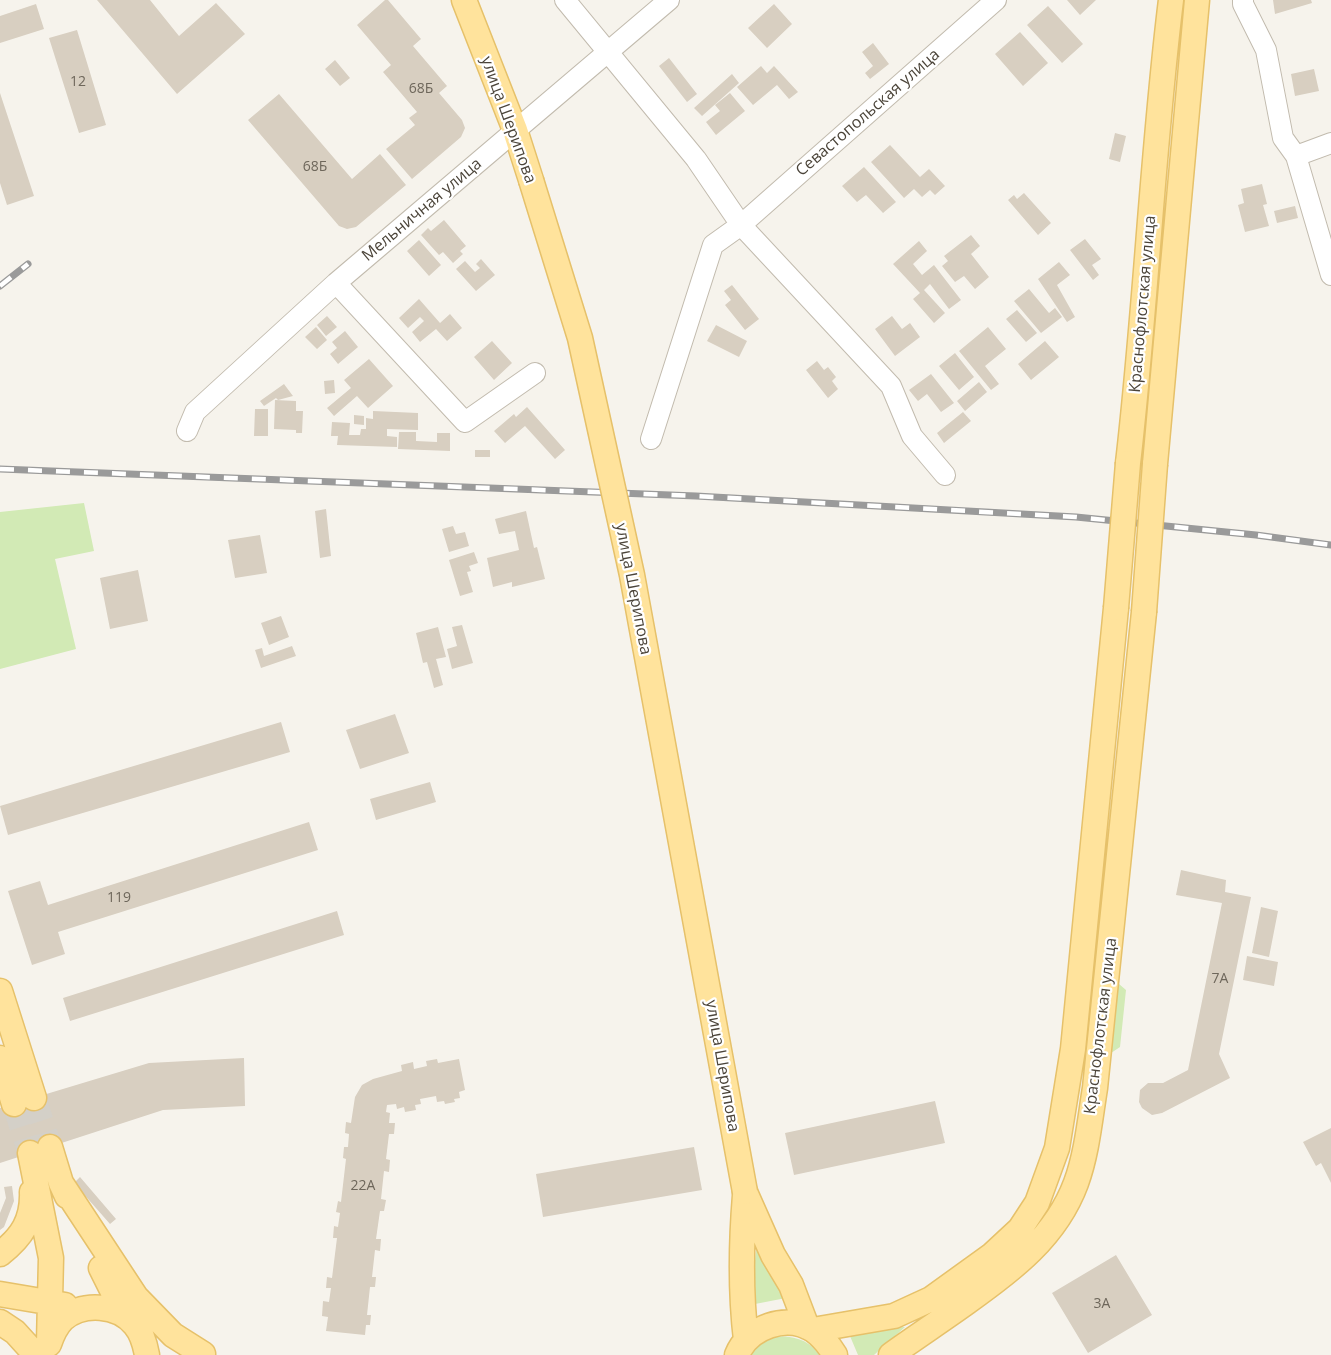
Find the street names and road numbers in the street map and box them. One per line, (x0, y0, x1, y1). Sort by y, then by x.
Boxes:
street label: Севастопольская улица (792, 45, 944, 181)
street label: улица Шерипова (476, 54, 540, 186)
street label: Мельничная улица (358, 154, 486, 266)
street label: Краснофлотская улица (1126, 215, 1160, 393)
street label: улица Шерипова (611, 522, 655, 656)
street label: Краснофлотская улица (1081, 937, 1121, 1115)
street label: улица Шерипова (701, 999, 743, 1133)

